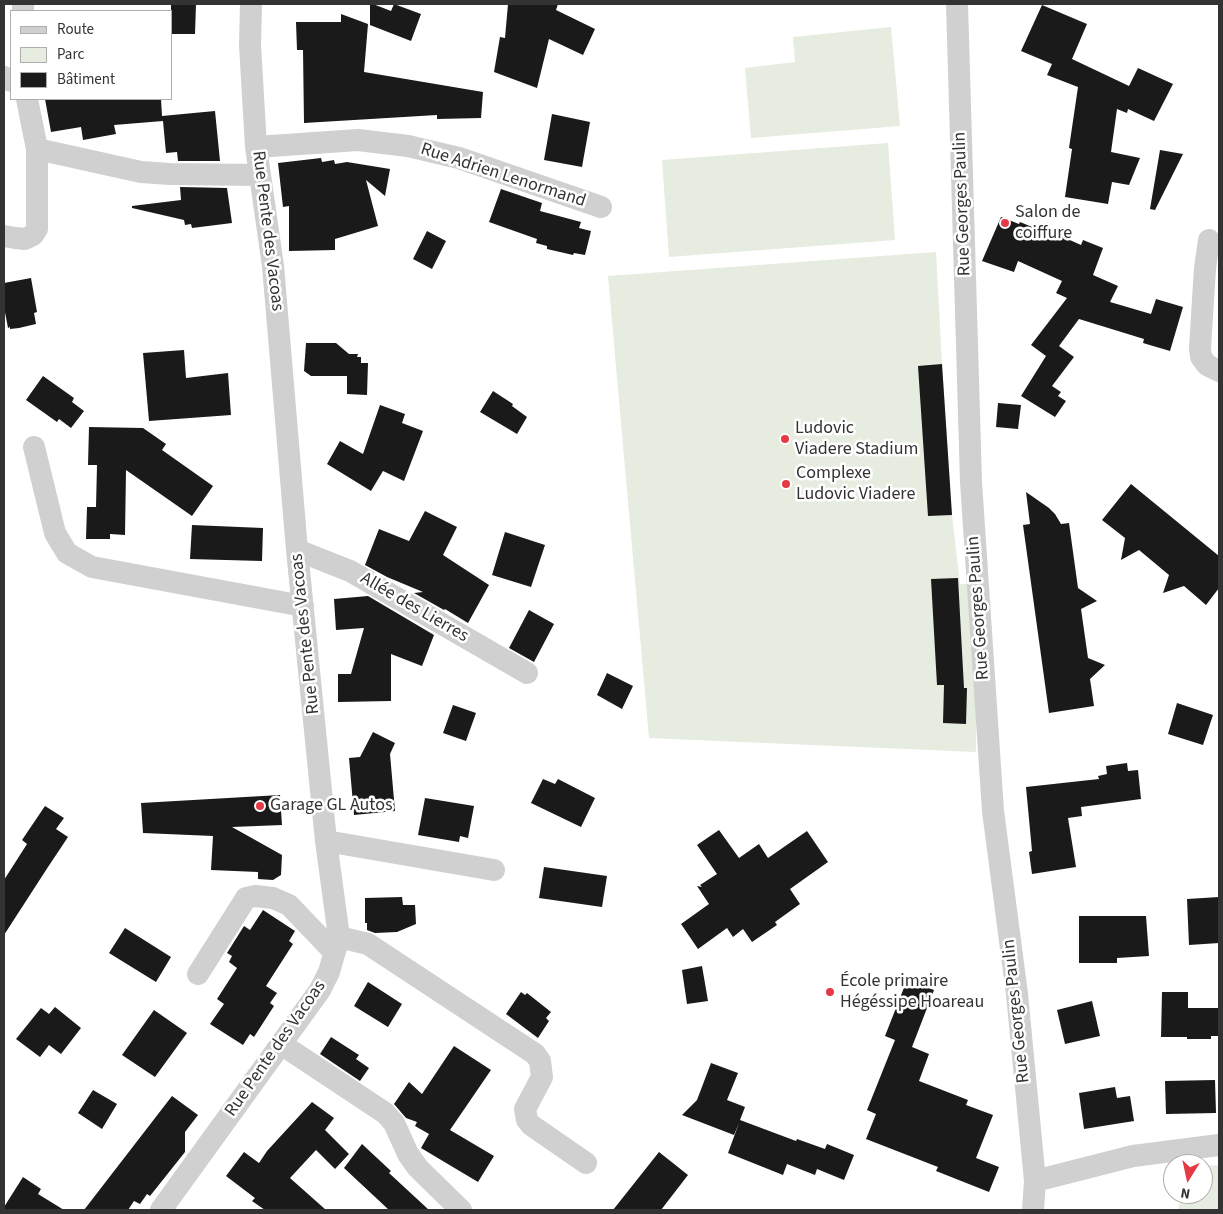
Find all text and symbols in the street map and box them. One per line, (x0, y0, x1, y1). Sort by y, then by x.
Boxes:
legend (10, 10, 172, 100)
text: Route (57, 19, 94, 40)
text: Parc (57, 44, 84, 65)
text: Bâtiment (57, 69, 115, 90)
street label: Rue Georges Paulin (950, 131, 976, 277)
street label: Rue Adrien Lenormand (418, 139, 588, 213)
street label: Rue Pente des Vacoas (246, 150, 288, 312)
place label: Salon de coiffure (1015, 202, 1080, 244)
marker: Salon de coiffure (999, 217, 1011, 229)
place label: Ludovic Viadere Stadium (795, 418, 918, 460)
marker: Ludovic Viadere Stadium (779, 433, 791, 445)
place label: Complexe Ludovic Viadere (796, 463, 915, 506)
marker: Complexe Ludovic Viadere (780, 478, 792, 490)
street label: Rue Georges Paulin (963, 535, 995, 681)
street label: Rue Pente des Vacoas (287, 553, 325, 715)
street label: Allée des Lierres (356, 568, 472, 648)
place label: Garage GL Autos (270, 795, 392, 817)
marker: Garage GL Autos (254, 800, 266, 812)
street label: Rue Georges Paulin (999, 938, 1035, 1084)
place label: École primaire Hégéssipe Hoareau (840, 971, 984, 1014)
street label: Rue Pente des Vacoas (221, 977, 331, 1121)
marker: École primaire Hégéssipe Hoareau (824, 986, 836, 998)
north arrow (1163, 1154, 1213, 1204)
text: N (1179, 1182, 1192, 1203)

